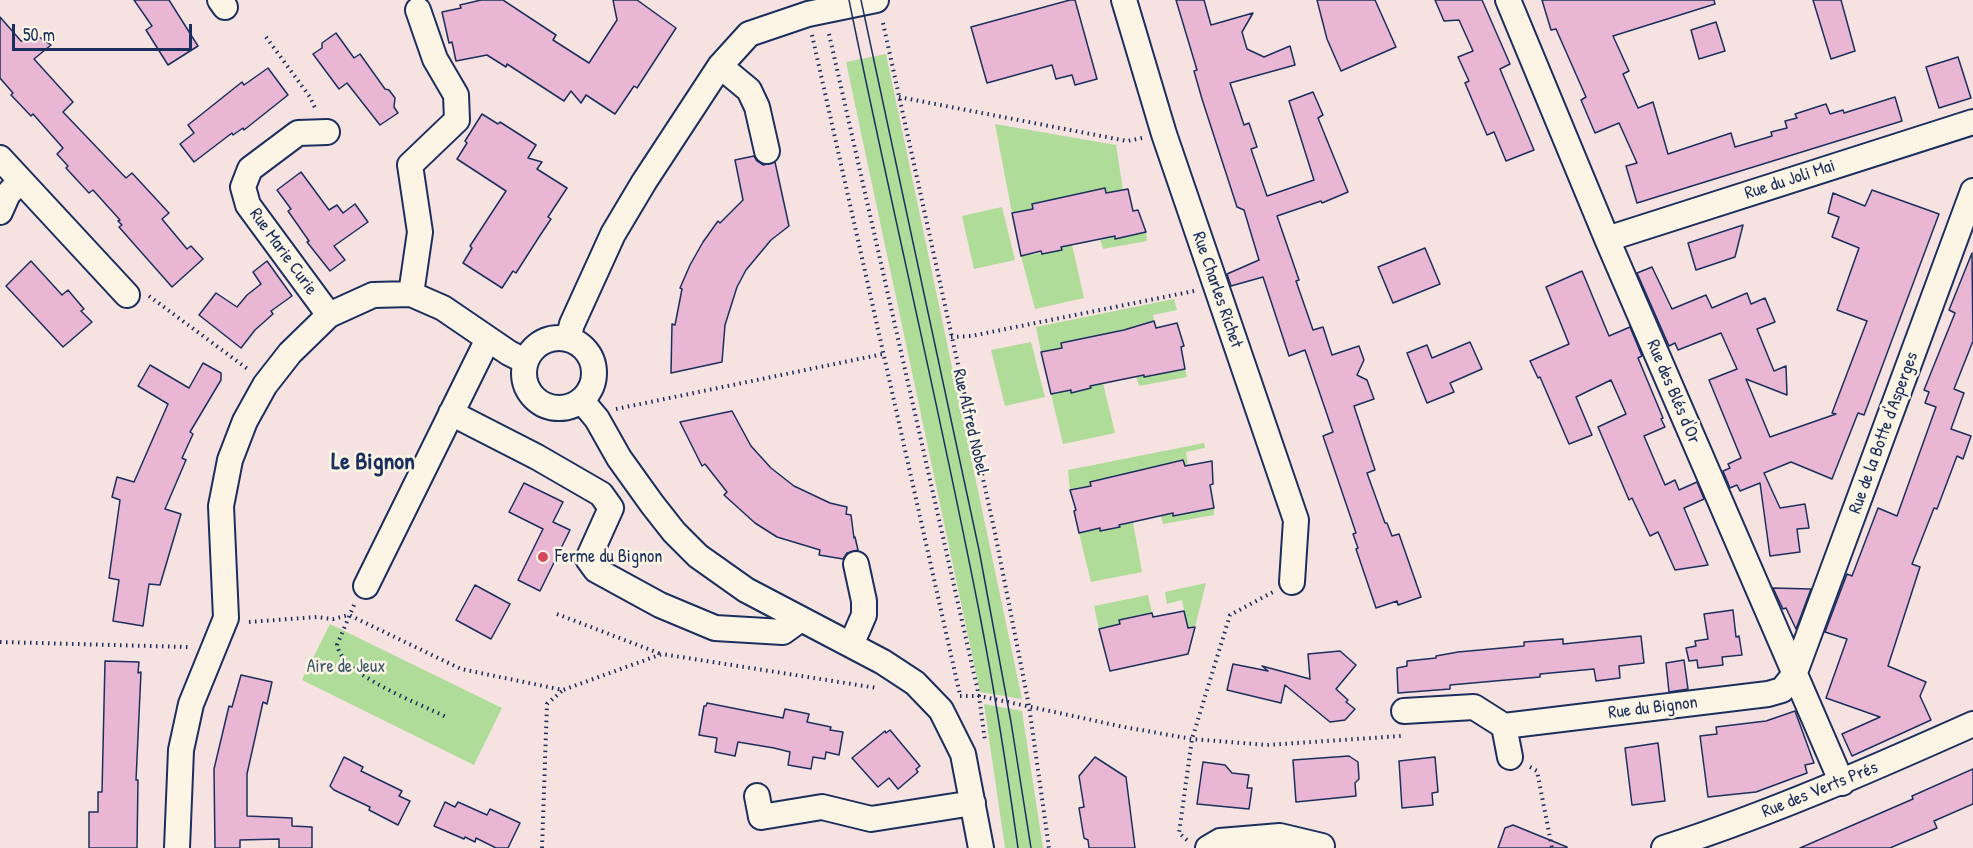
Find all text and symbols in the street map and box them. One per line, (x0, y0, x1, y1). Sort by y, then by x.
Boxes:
scale bar (15, 12, 195, 50)
text: 50 m (23, 22, 55, 47)
street label: Rue du Joli Mai (1742, 155, 1838, 205)
street label: Rue Marie Curie (244, 204, 322, 300)
street label: Rue Charles Richet (1187, 229, 1247, 351)
street label: Rue des Blés d'Or (1641, 337, 1705, 447)
street label: Rue de la Botte d'Asperges (1845, 349, 1923, 517)
street label: Rue Alfred Nobel (947, 367, 993, 477)
district label: Le Bignon (331, 449, 415, 477)
place label: Ferme du Bignon (555, 546, 662, 568)
marker: Ferme du Bignon (536, 550, 550, 564)
park label: Aire de Jeux (307, 656, 385, 678)
street label: Rue du Bignon (1607, 692, 1699, 724)
street label: Rue des Verts Prés (1759, 757, 1881, 823)

